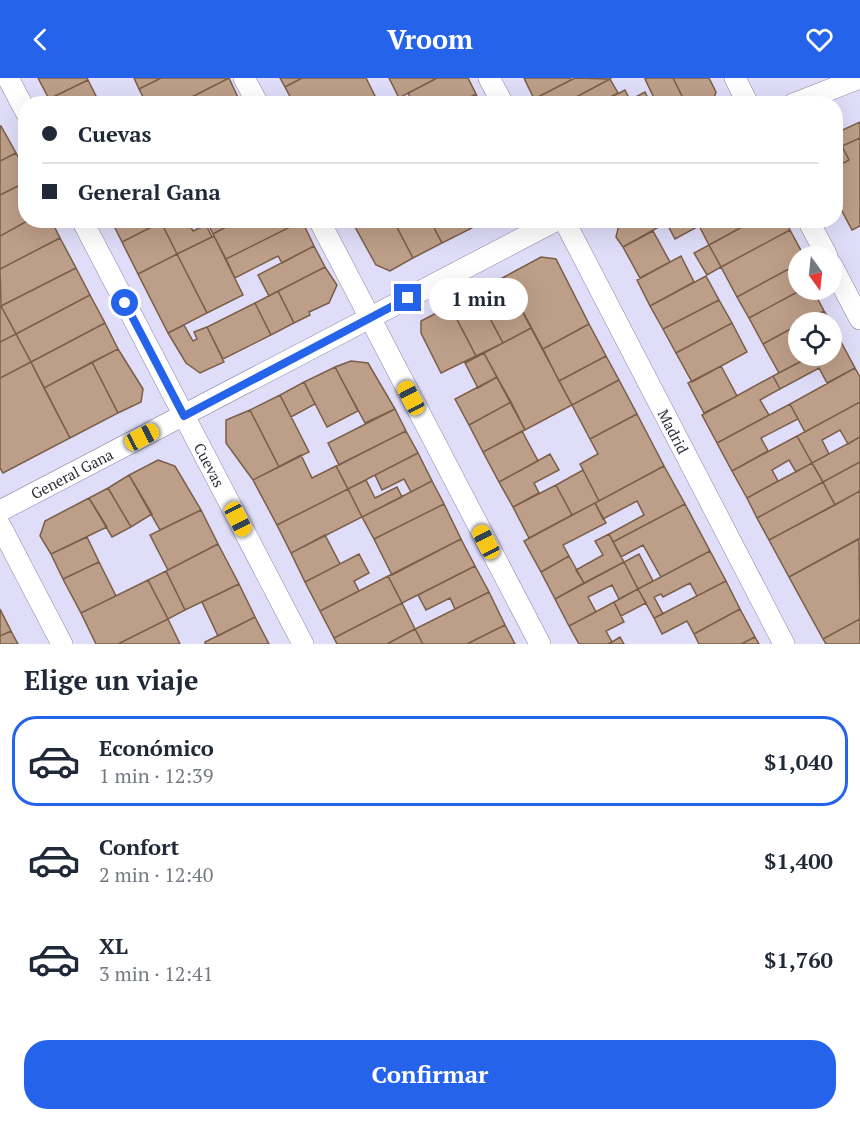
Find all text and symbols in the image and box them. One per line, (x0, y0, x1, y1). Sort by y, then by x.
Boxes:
text: Vroom (387, 21, 473, 57)
icon: back (24, 23, 57, 56)
icon: heart (803, 23, 836, 56)
text: Cuevas (78, 119, 152, 148)
text: General Gana (78, 177, 221, 206)
north arrow (788, 246, 842, 300)
map controls (788, 246, 842, 366)
callout: 1 min (429, 277, 528, 319)
route end (394, 284, 421, 311)
text: 1 min (451, 285, 506, 312)
route start (111, 289, 138, 316)
button: locate (788, 312, 842, 366)
car (395, 378, 427, 418)
street label: Madrid (654, 406, 693, 457)
car (122, 421, 162, 453)
street label: Cuevas (190, 439, 229, 490)
street label: General Gana (27, 444, 117, 503)
car (222, 499, 254, 539)
car (470, 522, 502, 562)
text: Elige un viaje (24, 662, 198, 698)
text: Económico (99, 733, 214, 762)
icon: car (27, 734, 81, 788)
text: $1,040 (764, 747, 833, 776)
text: 1 min · 12:39 (99, 762, 213, 789)
text: Confort (99, 832, 179, 861)
icon: car (27, 833, 81, 887)
text: $1,400 (764, 846, 833, 875)
text: 2 min · 12:40 (99, 861, 213, 888)
text: XL (99, 931, 128, 960)
icon: car (27, 932, 81, 986)
text: $1,760 (764, 945, 833, 974)
text: 3 min · 12:41 (99, 960, 213, 987)
button: Confirmar (24, 1040, 836, 1109)

